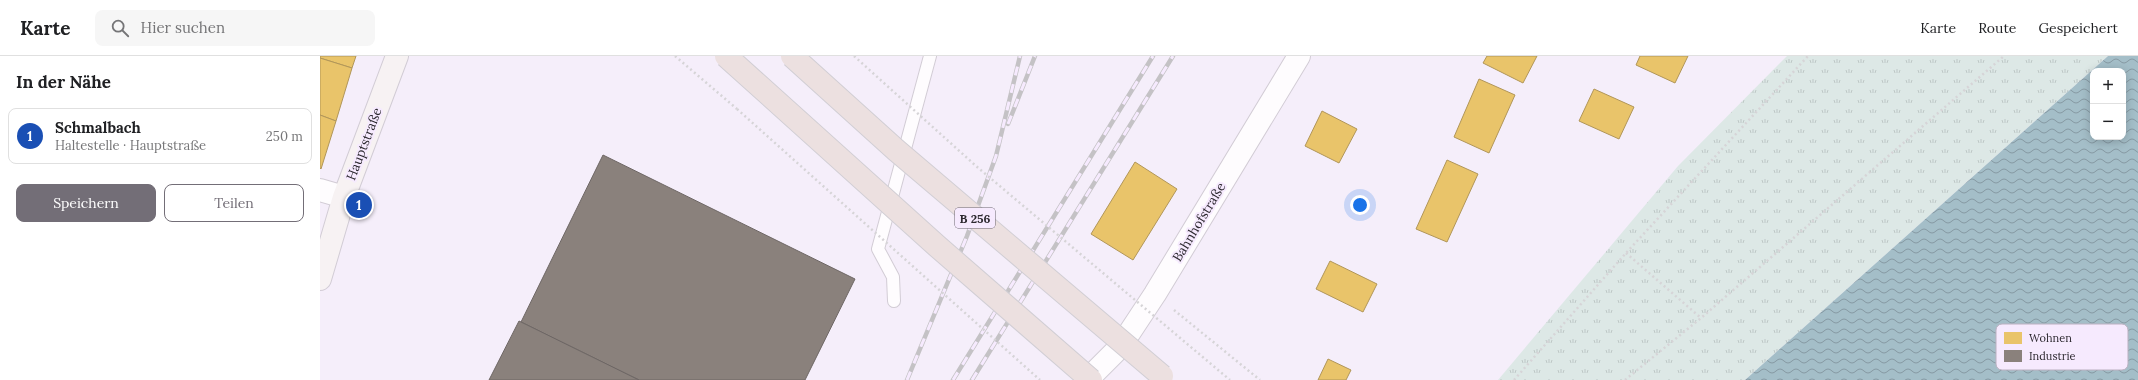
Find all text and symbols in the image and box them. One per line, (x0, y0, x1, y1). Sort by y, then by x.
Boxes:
search box (95, 10, 375, 46)
text: Karte (20, 16, 71, 40)
icon: search (109, 17, 131, 39)
text: Hier suchen (141, 18, 225, 37)
text: Karte (1920, 19, 1956, 37)
text: Route (1978, 19, 2016, 37)
text: Gespeichert (2038, 19, 2118, 37)
map controls (2090, 68, 2126, 140)
button: + (2090, 68, 2126, 104)
text: In der Nähe (16, 71, 111, 93)
button: − (2090, 104, 2126, 140)
street label: Hauptstraße (342, 105, 386, 183)
text: Schmalbach (55, 118, 141, 137)
text: 1 (27, 128, 33, 145)
text: 250 m (266, 128, 303, 145)
text: Haltestelle · Hauptstraße (55, 137, 206, 154)
street label: Bahnhofstraße (1169, 179, 1229, 265)
button: Speichern (16, 184, 156, 222)
button: Teilen (164, 184, 304, 222)
pin: 1 (346, 190, 372, 220)
your location (1350, 195, 1370, 215)
road number: B 256 (955, 208, 995, 228)
legend (1996, 324, 2128, 370)
text: Wohnen (2029, 331, 2072, 345)
text: Industrie (2029, 349, 2076, 363)

